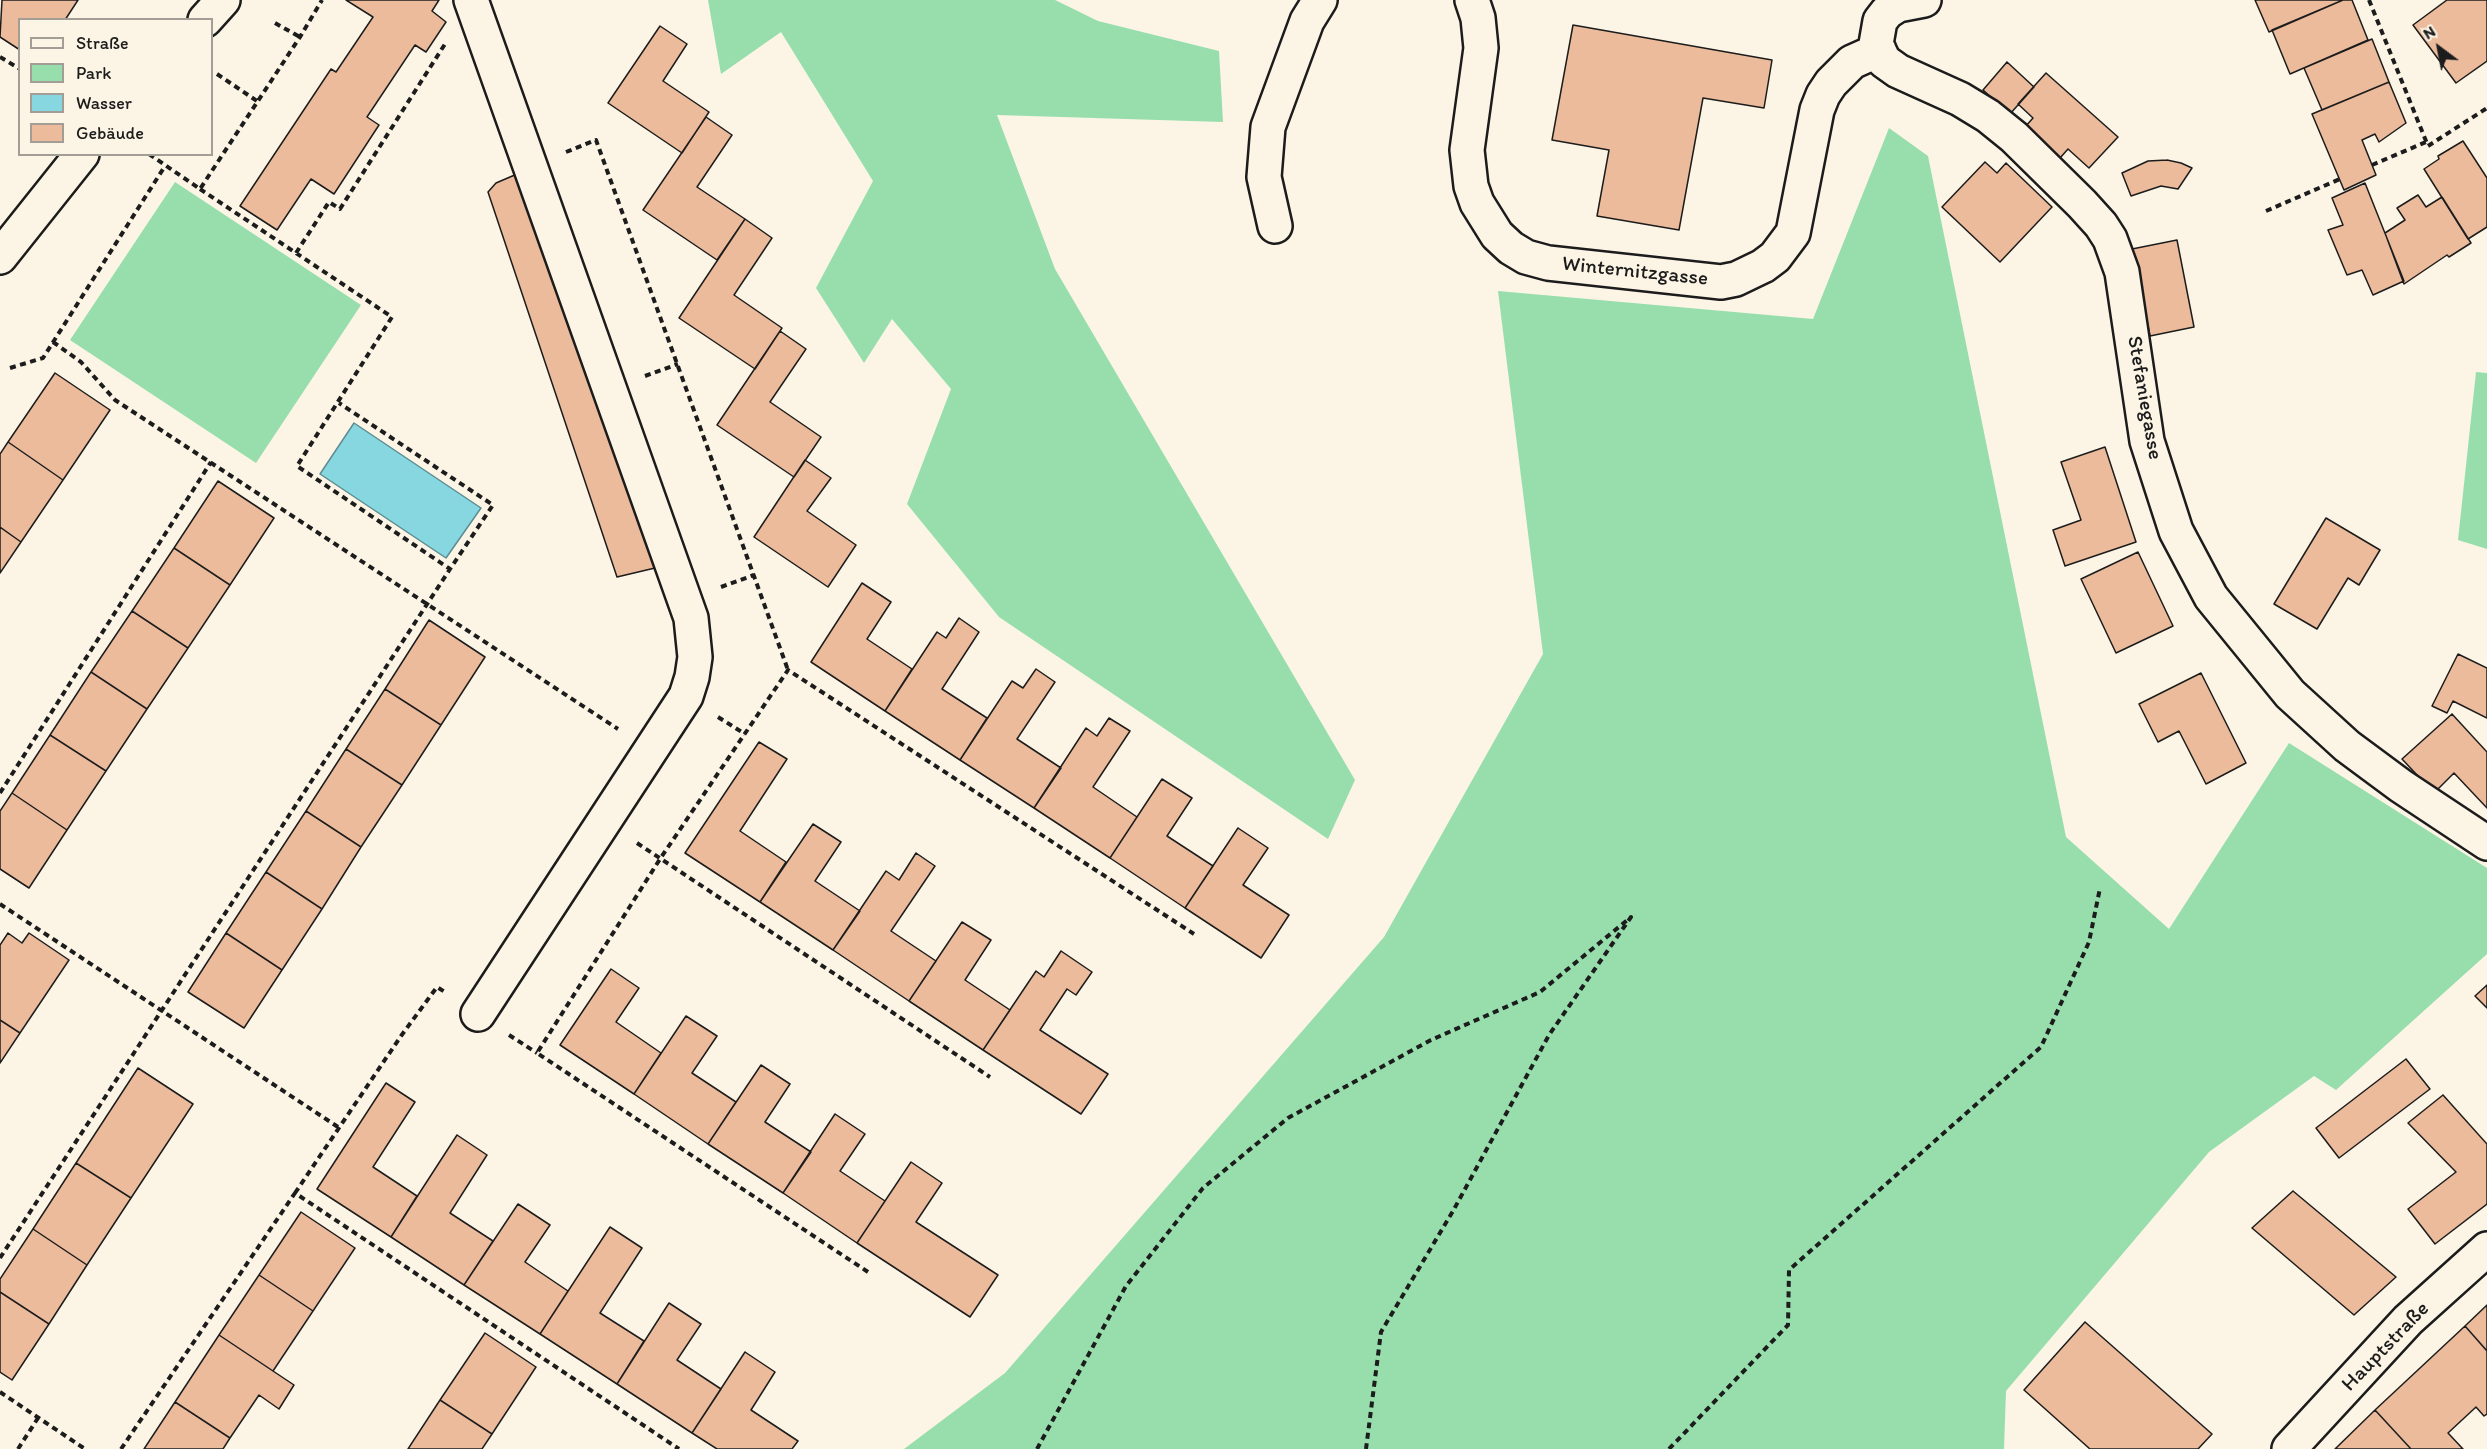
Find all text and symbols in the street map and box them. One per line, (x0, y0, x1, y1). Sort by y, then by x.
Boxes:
legend (18, 18, 213, 156)
north arrow (2409, 18, 2469, 78)
text: N (2420, 21, 2439, 43)
text: Straße (76, 32, 129, 54)
text: Park (76, 62, 111, 84)
text: Wasser (76, 92, 132, 114)
text: Gebäude (76, 122, 144, 144)
street label: Winternitzgasse (1561, 252, 1709, 292)
street label: Stefaniegasse (2121, 334, 2167, 462)
street label: Hauptstraße (2337, 1297, 2435, 1397)

